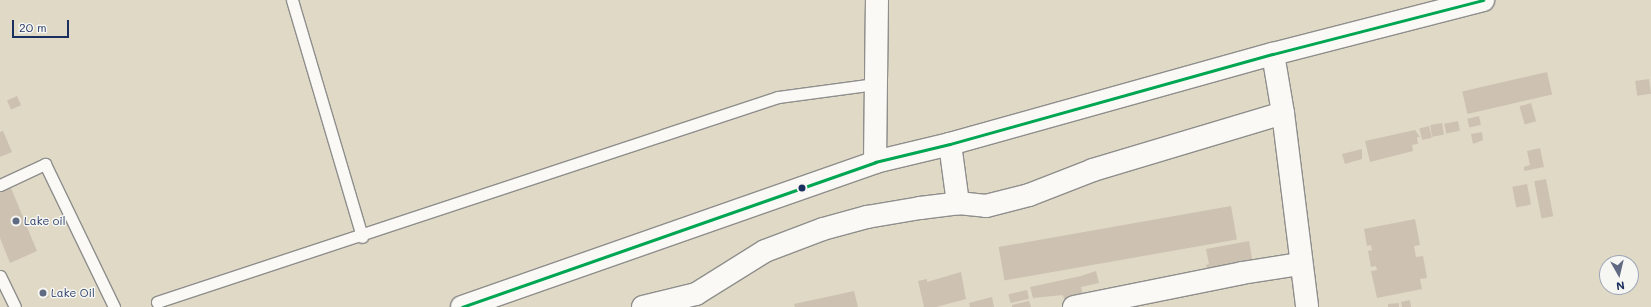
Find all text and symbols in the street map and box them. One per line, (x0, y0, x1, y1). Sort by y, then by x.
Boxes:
scale bar (14, 12, 71, 38)
text: 20 m (19, 19, 47, 35)
unlabelled marker (797, 183, 807, 193)
place label: Lake oil (24, 214, 65, 228)
marker: Lake oil (11, 216, 21, 226)
north arrow (1599, 255, 1639, 295)
text: N (1615, 278, 1626, 294)
place label: Lake Oil (51, 286, 95, 300)
marker: Lake Oil (38, 288, 48, 298)

